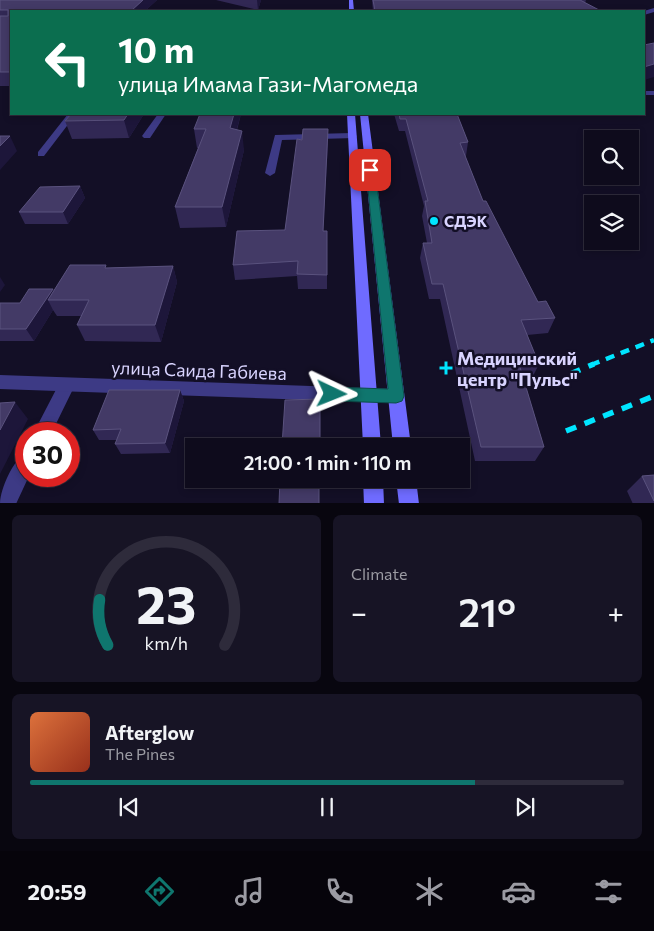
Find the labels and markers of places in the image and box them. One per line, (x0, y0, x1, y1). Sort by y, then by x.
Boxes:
pin (349, 149, 391, 191)
place label: СДЭК (444, 212, 488, 230)
marker: СДЭК (428, 215, 440, 227)
place label: Медицинский центр "Пульс" (457, 347, 578, 390)
marker: Медицинский центр "Пульс" (439, 361, 453, 375)

